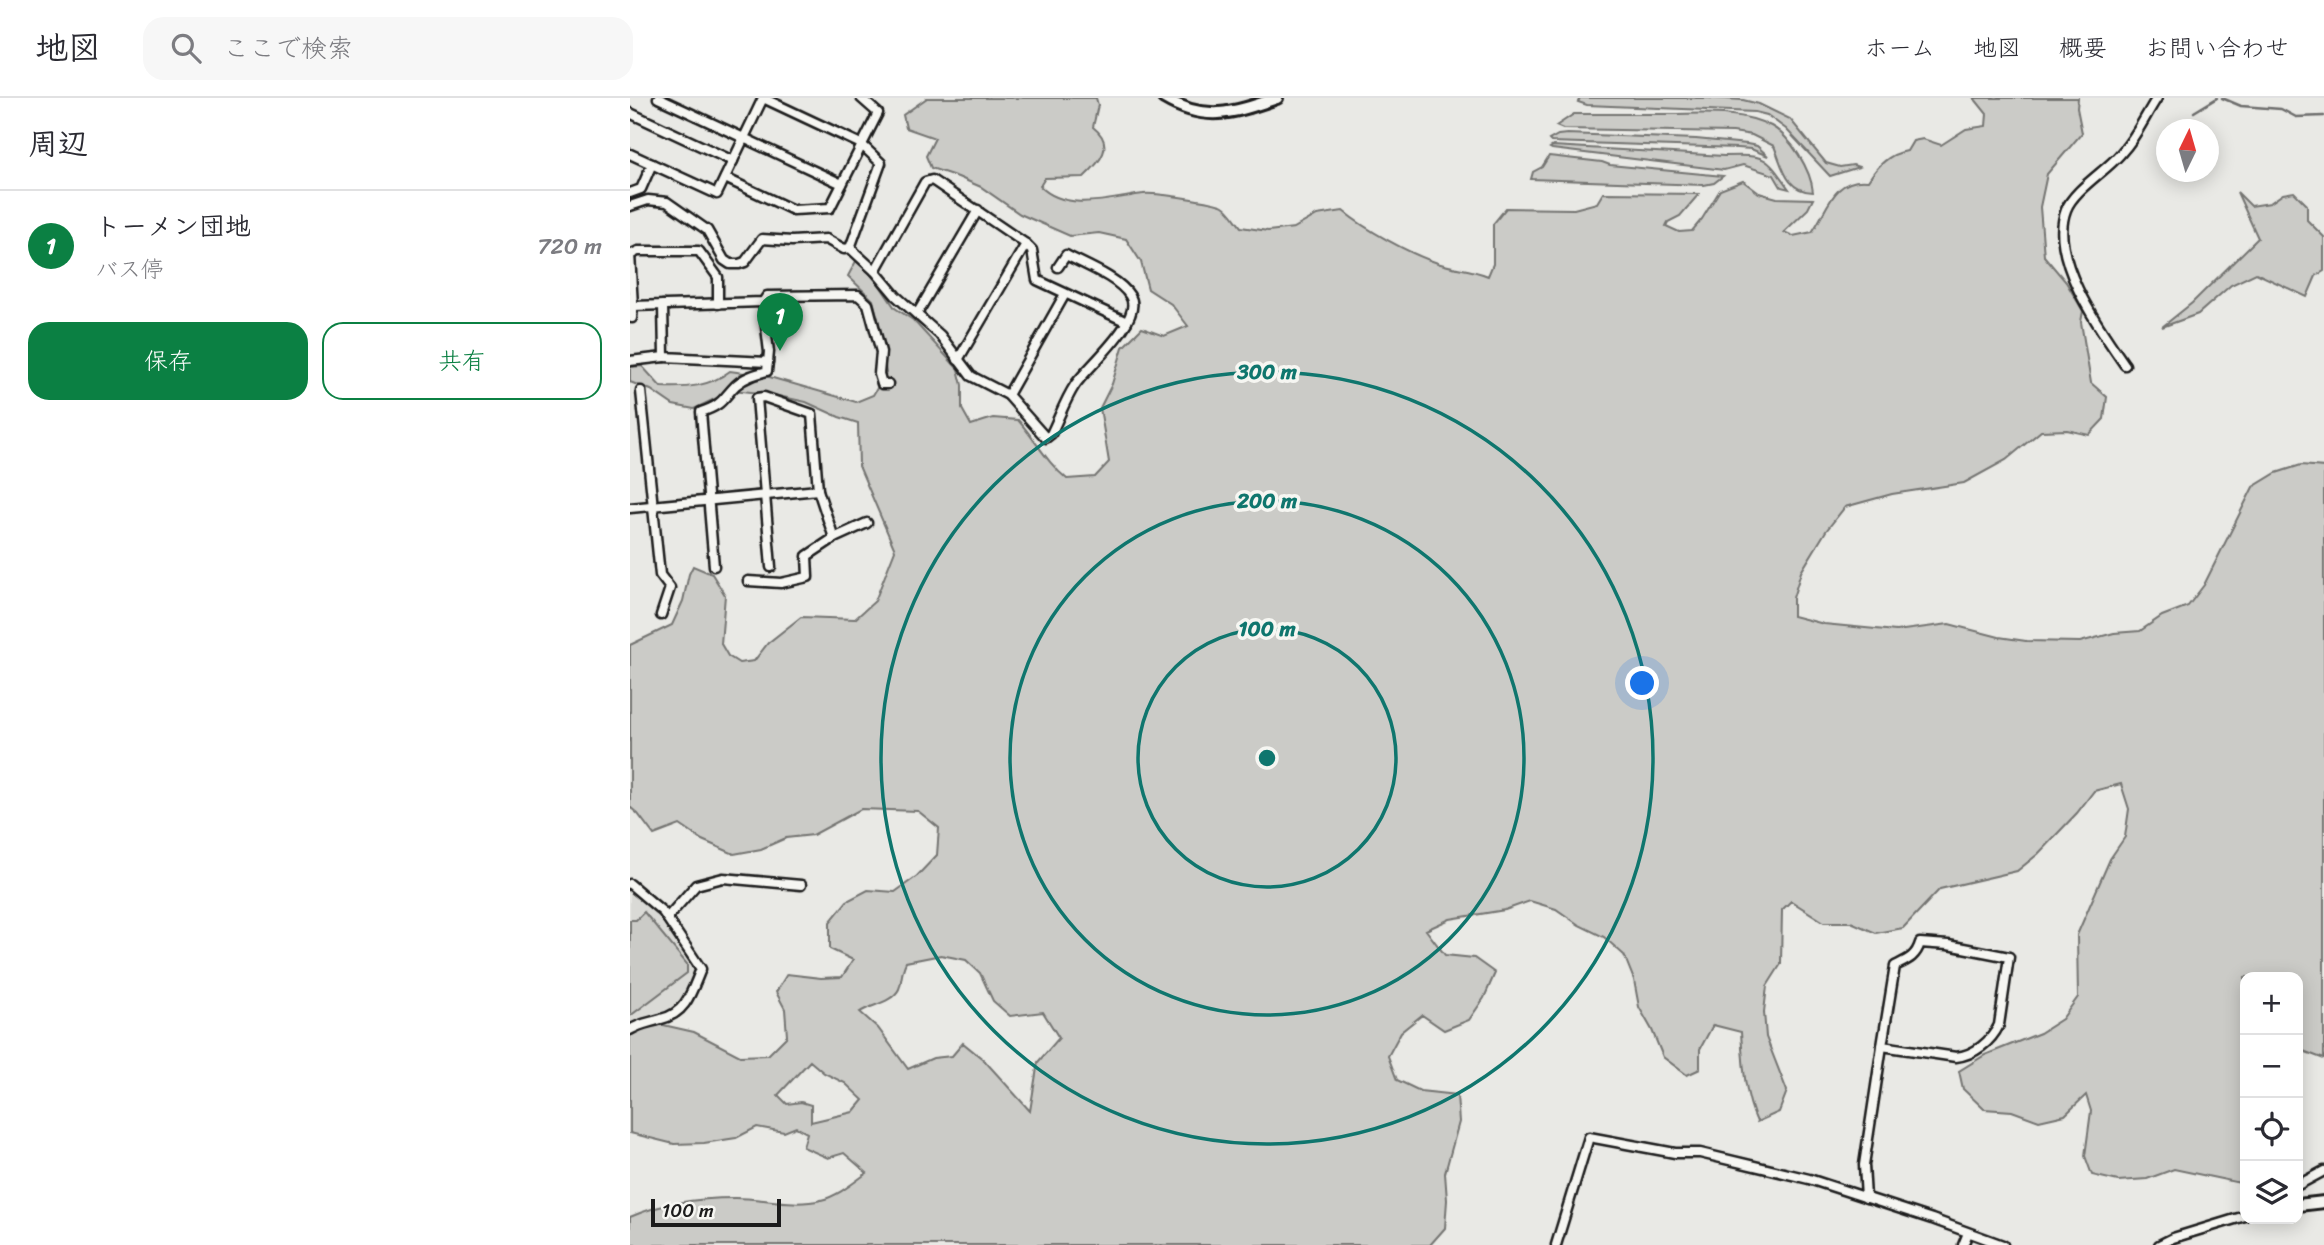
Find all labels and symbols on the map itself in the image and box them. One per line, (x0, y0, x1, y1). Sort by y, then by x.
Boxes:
north arrow (2156, 119, 2219, 182)
pin: 1 (757, 293, 803, 351)
text: 300 m (1236, 353, 1298, 391)
text: 200 m (1236, 482, 1298, 520)
text: 100 m (1238, 610, 1296, 648)
your location (1625, 666, 1659, 700)
centre of rings (1255, 746, 1279, 770)
scale bar (651, 1196, 780, 1228)

